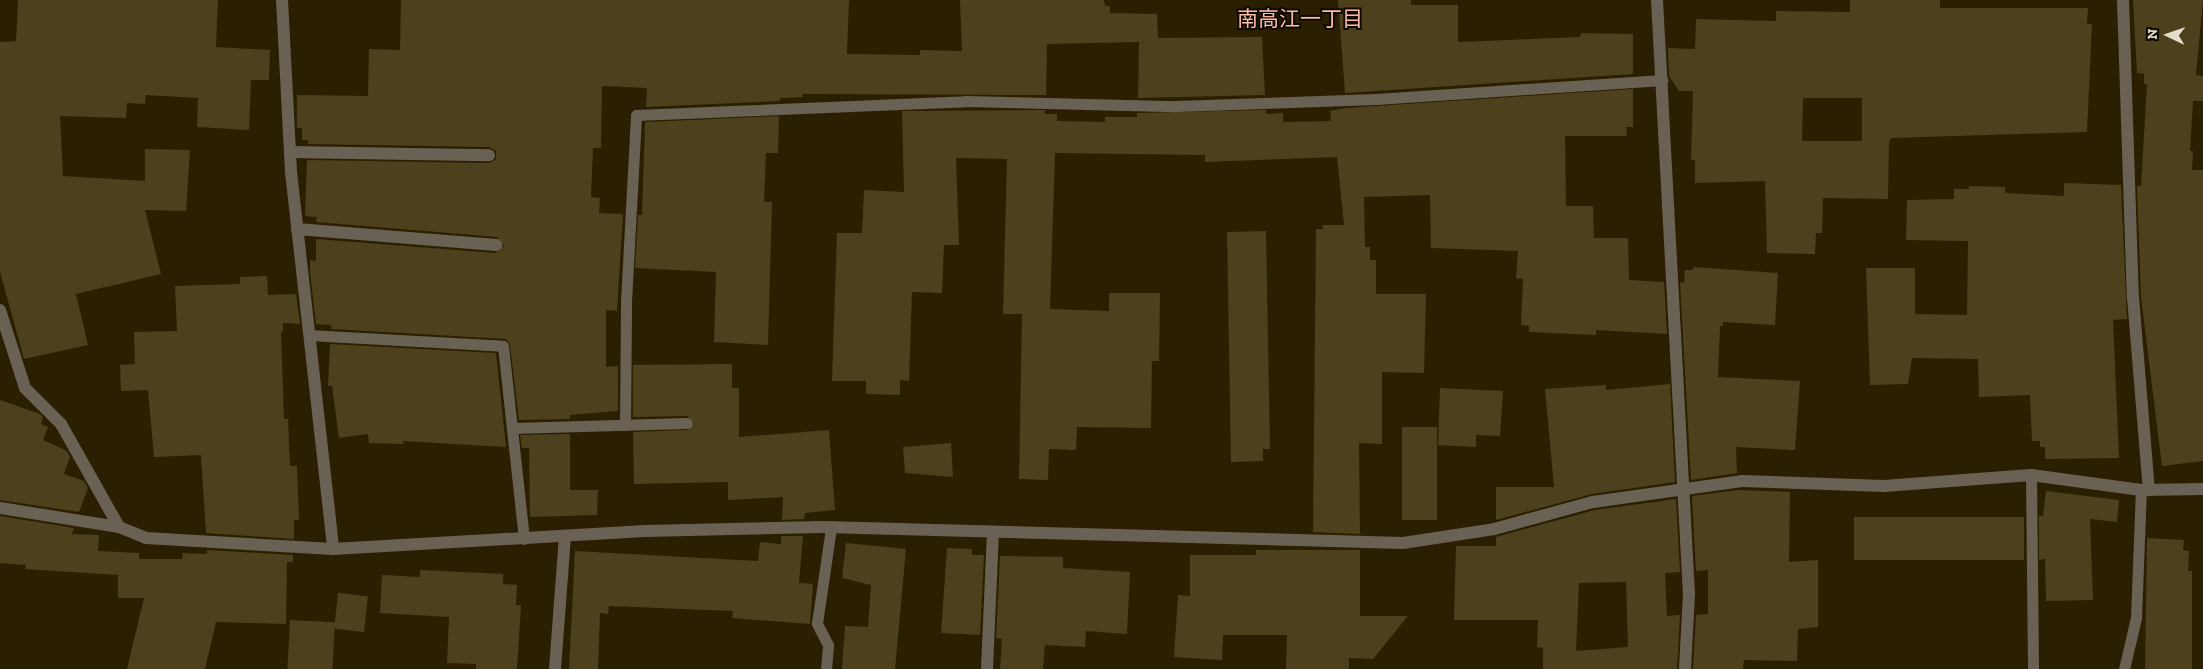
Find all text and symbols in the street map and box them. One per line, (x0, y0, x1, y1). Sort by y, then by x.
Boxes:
district label: 南高江一丁目 (1237, 6, 1363, 32)
north arrow (2143, 10, 2193, 60)
text: N (2144, 28, 2161, 40)

